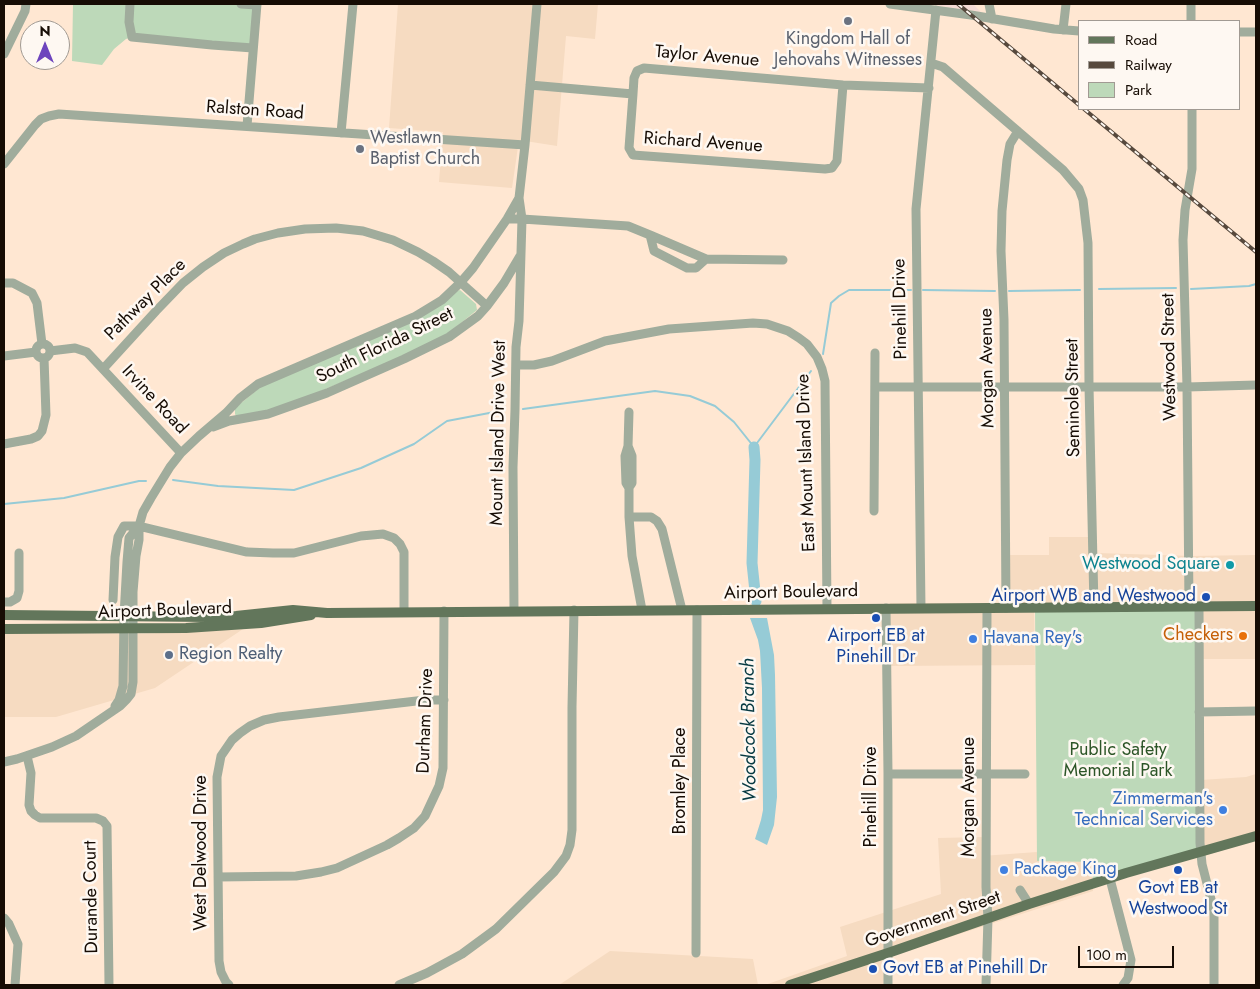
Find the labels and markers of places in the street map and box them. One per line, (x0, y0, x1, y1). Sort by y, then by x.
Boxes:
marker: Kingdom Hall of Jehovahs Witnesses (842, 15, 854, 27)
place label: Kingdom Hall of Jehovahs Witnesses (774, 29, 922, 72)
place label: Westlawn Baptist Church (370, 128, 480, 170)
marker: Westlawn Baptist Church (354, 143, 366, 155)
place label: Westwood Square (1082, 554, 1220, 576)
marker: Westwood Square (1224, 559, 1236, 571)
place label: Airport WB and Westwood (991, 586, 1196, 608)
marker: Airport WB and Westwood (1200, 591, 1212, 603)
marker: Airport EB at Pinehill Dr (870, 612, 882, 624)
place label: Checkers (1163, 625, 1233, 647)
place label: Airport EB at Pinehill Dr (827, 626, 925, 669)
place label: Havana Rey's (983, 628, 1082, 650)
marker: Checkers (1237, 630, 1249, 642)
marker: Havana Rey's (967, 633, 979, 645)
place label: Region Realty (179, 644, 282, 666)
marker: Region Realty (163, 649, 175, 661)
place label: Zimmerman's Technical Services (1075, 789, 1213, 832)
marker: Zimmerman's Technical Services (1217, 804, 1229, 816)
place label: Package King (1014, 859, 1117, 881)
marker: Package King (998, 864, 1010, 876)
marker: Govt EB at Westwood St (1172, 864, 1184, 876)
place label: Govt EB at Westwood St (1129, 878, 1227, 921)
place label: Govt EB at Pinehill Dr (883, 958, 1047, 980)
marker: Govt EB at Pinehill Dr (867, 963, 879, 975)

